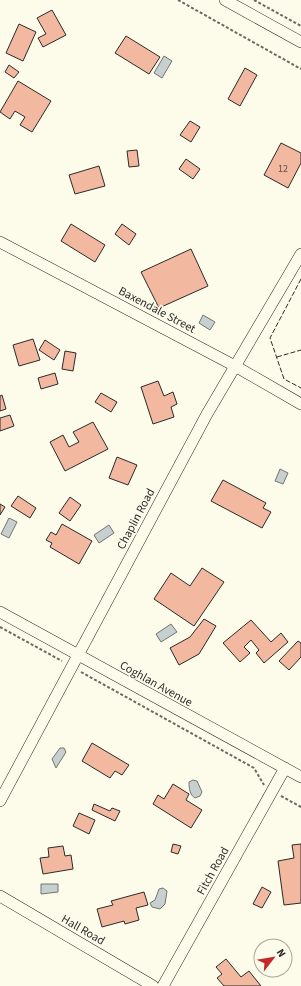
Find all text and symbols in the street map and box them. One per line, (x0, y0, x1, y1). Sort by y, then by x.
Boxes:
house number: 12 (278, 162, 288, 176)
street label: Baxendale Street (116, 283, 198, 337)
street label: Chaplin Road (113, 486, 159, 552)
street label: Coghlan Avenue (116, 657, 196, 711)
street label: Fitch Road (193, 844, 233, 898)
street label: Hall Road (58, 911, 108, 949)
north arrow (253, 938, 293, 978)
text: N (273, 946, 289, 960)

